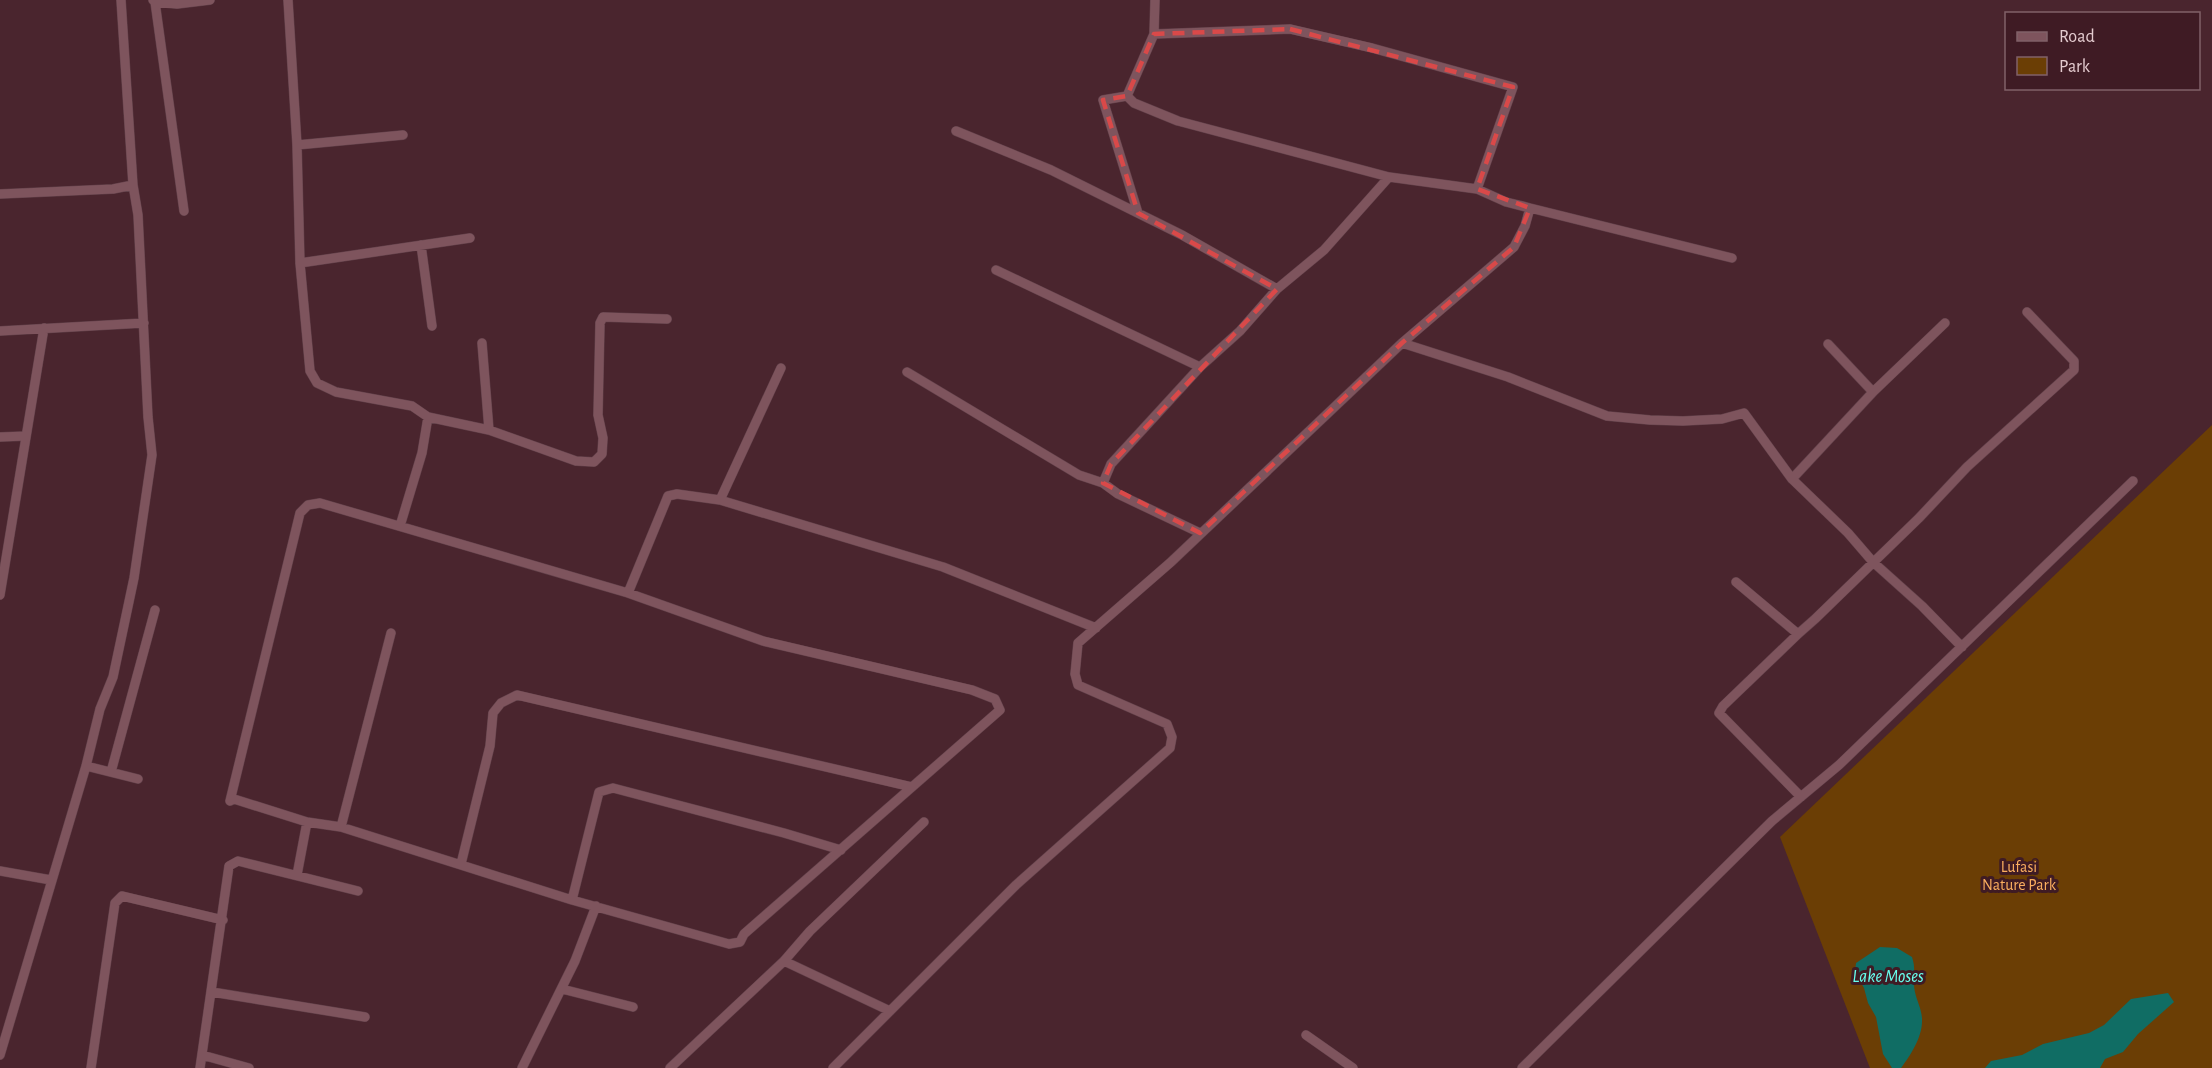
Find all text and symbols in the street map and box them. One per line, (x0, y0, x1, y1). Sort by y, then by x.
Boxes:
legend (2005, 12, 2200, 90)
text: Road (2059, 28, 2095, 46)
text: Park (2059, 58, 2091, 76)
park label: Lufasi Nature Park (1982, 859, 2057, 893)
water label: Lake Moses (1852, 968, 1924, 986)

